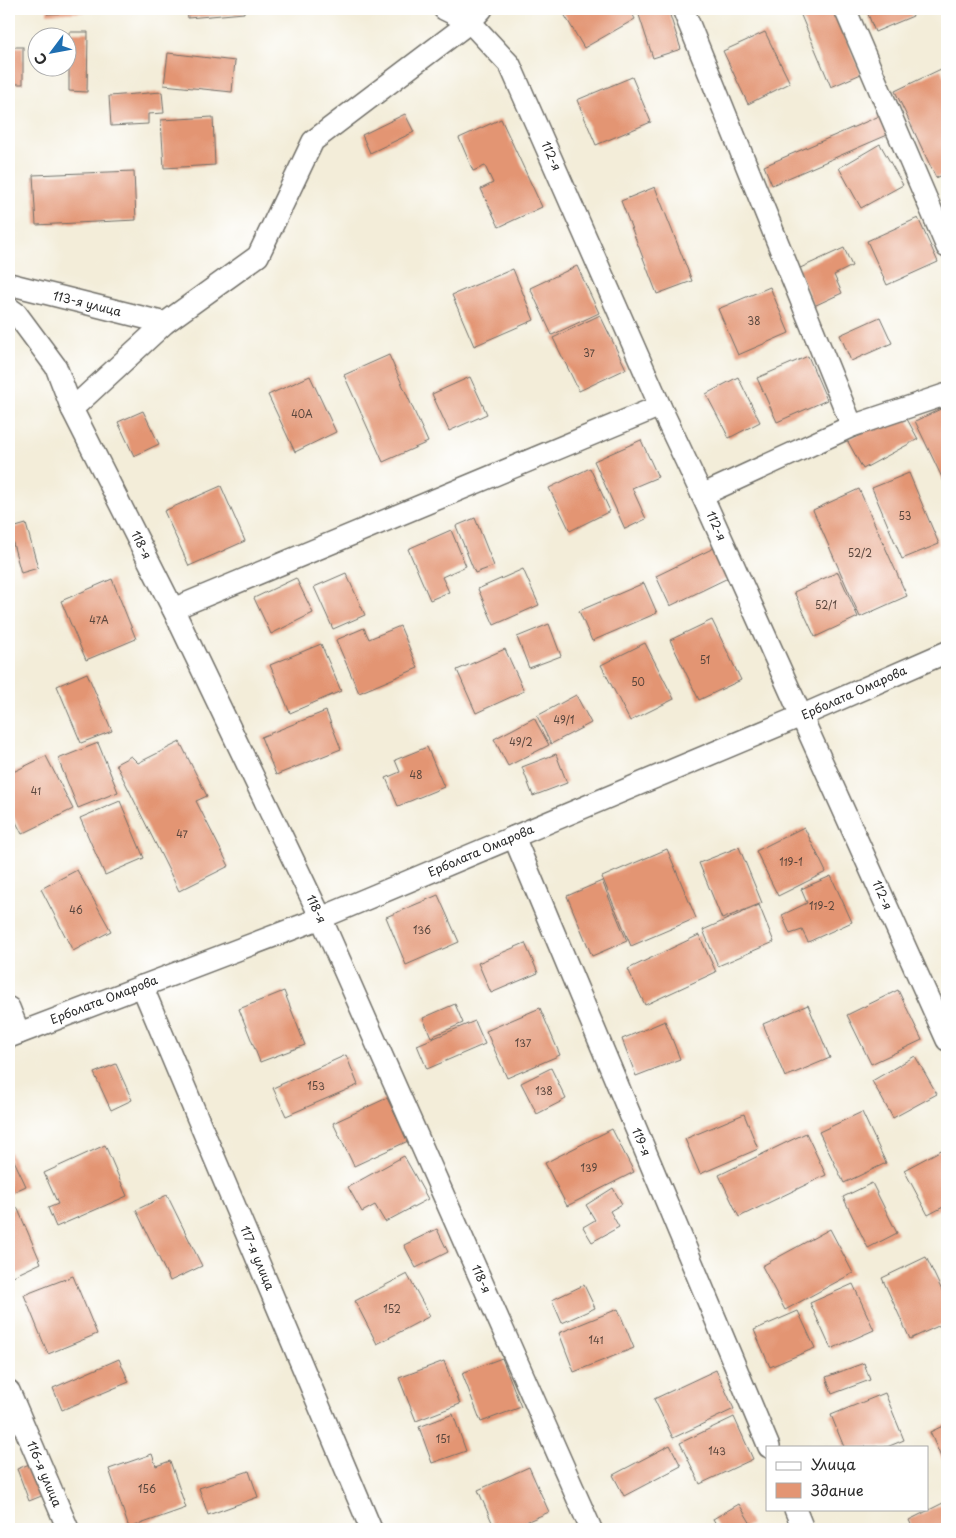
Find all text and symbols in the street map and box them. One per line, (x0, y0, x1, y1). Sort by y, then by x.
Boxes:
north arrow (28, 28, 78, 78)
text: С (29, 49, 52, 69)
street label: 112-я (537, 138, 566, 173)
street label: 113-я улица (51, 286, 124, 320)
house number: 38 (748, 313, 760, 328)
house number: 37 (583, 345, 596, 360)
house number: 40А (291, 406, 313, 421)
street label: 112-я (702, 508, 731, 543)
house number: 53 (899, 508, 911, 523)
street label: 118-я (127, 527, 157, 562)
house number: 52/2 (848, 545, 872, 560)
house number: 52/1 (815, 597, 837, 612)
house number: 47А (89, 612, 109, 627)
house number: 51 (700, 652, 710, 667)
street label: Ерболата Омарова (798, 660, 910, 723)
house number: 50 (631, 674, 645, 689)
house number: 49/1 (554, 712, 574, 727)
house number: 49/2 (509, 734, 533, 749)
house number: 48 (410, 767, 422, 782)
house number: 41 (31, 783, 41, 798)
street label: Ерболата Омарова (425, 819, 537, 881)
house number: 47 (176, 826, 189, 841)
house number: 119-1 (779, 854, 803, 869)
street label: 112-я (868, 877, 897, 912)
street label: 118-я (302, 891, 331, 926)
house number: 119-2 (809, 898, 835, 913)
house number: 46 (69, 902, 83, 917)
house number: 136 (413, 922, 431, 937)
street label: Ерболата Омарова (47, 970, 161, 1028)
house number: 137 (515, 1035, 532, 1050)
house number: 153 (307, 1078, 325, 1093)
house number: 138 (535, 1083, 553, 1098)
street label: 119-я (628, 1125, 656, 1159)
house number: 139 (581, 1160, 598, 1175)
street label: 117-я улица (236, 1223, 280, 1293)
street label: 118-я (468, 1261, 496, 1296)
house number: 152 (383, 1301, 401, 1316)
house number: 141 (589, 1332, 604, 1347)
house number: 151 (436, 1431, 450, 1446)
street label: 116-я улица (23, 1438, 67, 1510)
house number: 143 (708, 1443, 726, 1458)
legend (766, 1446, 928, 1510)
text: Улица (811, 1452, 856, 1475)
text: Здание (811, 1478, 864, 1501)
house number: 156 (138, 1481, 156, 1496)

